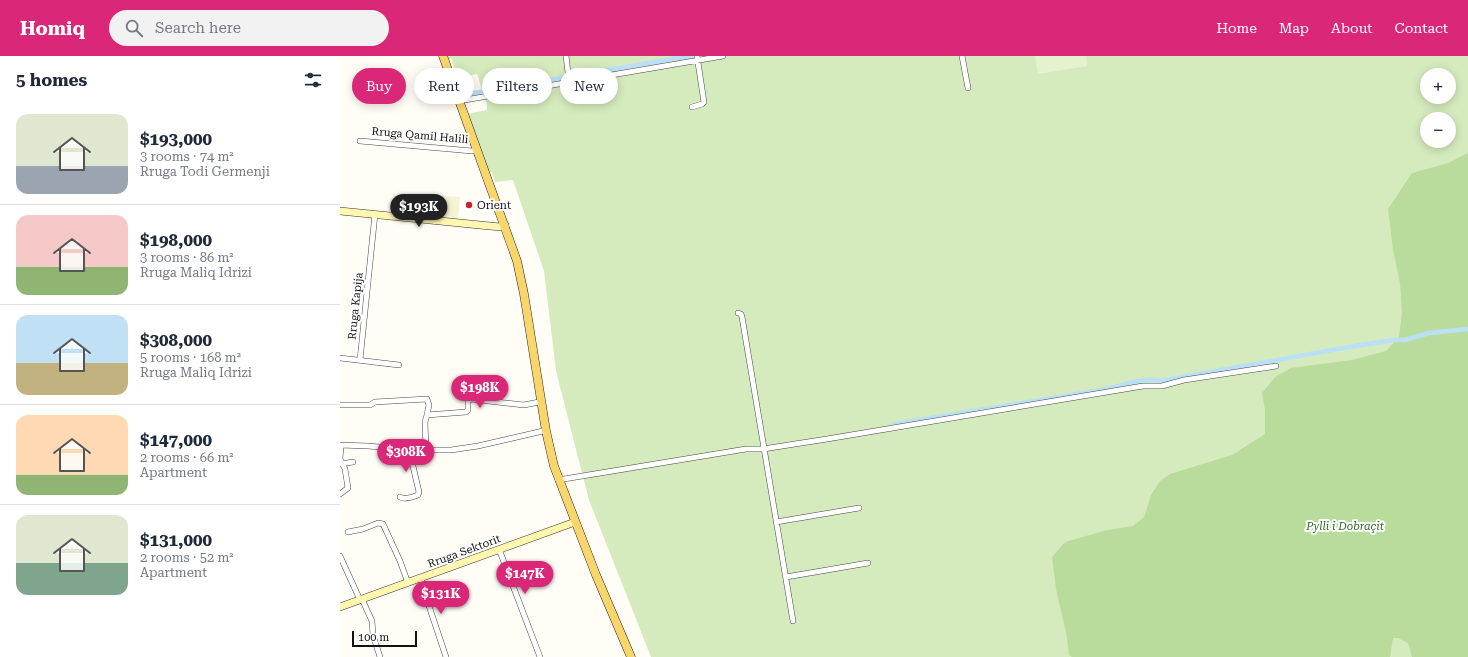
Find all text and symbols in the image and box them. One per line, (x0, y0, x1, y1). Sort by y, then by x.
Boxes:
search box (109, 10, 389, 46)
text: Homiq (20, 17, 85, 40)
icon: search (123, 17, 145, 39)
text: Search here (155, 19, 241, 37)
text: Home (1216, 20, 1257, 36)
text: Map (1279, 20, 1309, 36)
text: About (1331, 20, 1373, 36)
text: Contact (1395, 20, 1448, 36)
chip: Buy (352, 68, 406, 104)
chip: Rent (414, 68, 474, 104)
chip: Filters (482, 68, 552, 104)
chip: New (560, 68, 618, 104)
map controls (1420, 68, 1456, 148)
button: + (1420, 68, 1456, 104)
icon: filters (302, 69, 324, 91)
text: 5 homes (16, 70, 87, 90)
button: − (1420, 112, 1456, 148)
street label: Rruga Qamil Halili (371, 125, 469, 146)
text: $193,000 (140, 129, 212, 149)
icon: home (48, 130, 96, 178)
text: 3 rooms · 74 m² (140, 149, 234, 164)
text: Rruga Todi Germenji (140, 164, 270, 179)
pin: $193K (391, 194, 447, 228)
text: $193K (399, 199, 439, 214)
place label: Orient (477, 199, 511, 212)
marker: Orient (464, 200, 474, 210)
text: $198,000 (140, 230, 212, 250)
icon: home (48, 231, 96, 279)
text: 3 rooms · 86 m² (140, 250, 234, 265)
text: Rruga Maliq Idrizi (140, 265, 252, 280)
street label: Rruga Kapija (346, 272, 365, 340)
text: $308,000 (140, 330, 212, 350)
icon: home (48, 331, 96, 379)
text: 5 rooms · 168 m² (140, 350, 241, 365)
text: Rruga Maliq Idrizi (140, 365, 252, 380)
pin: $198K (452, 375, 508, 409)
text: $198K (460, 380, 500, 395)
text: $147,000 (140, 430, 212, 450)
icon: home (48, 431, 96, 479)
pin: $308K (378, 439, 434, 473)
text: $308K (386, 444, 426, 459)
text: 2 rooms · 66 m² (140, 450, 234, 465)
text: Apartment (140, 465, 207, 480)
park label: Pylli i Dobraçit (1305, 520, 1385, 533)
text: $131,000 (140, 530, 212, 550)
icon: home (48, 531, 96, 579)
street label: Rruga Sektorit (426, 532, 502, 571)
text: 2 rooms · 52 m² (140, 550, 234, 565)
pin: $147K (497, 561, 553, 595)
text: Apartment (140, 565, 207, 580)
text: $147K (505, 566, 545, 581)
pin: $131K (413, 581, 469, 615)
text: $131K (421, 586, 461, 601)
scale bar (352, 629, 417, 648)
text: 100 m (358, 631, 389, 644)

